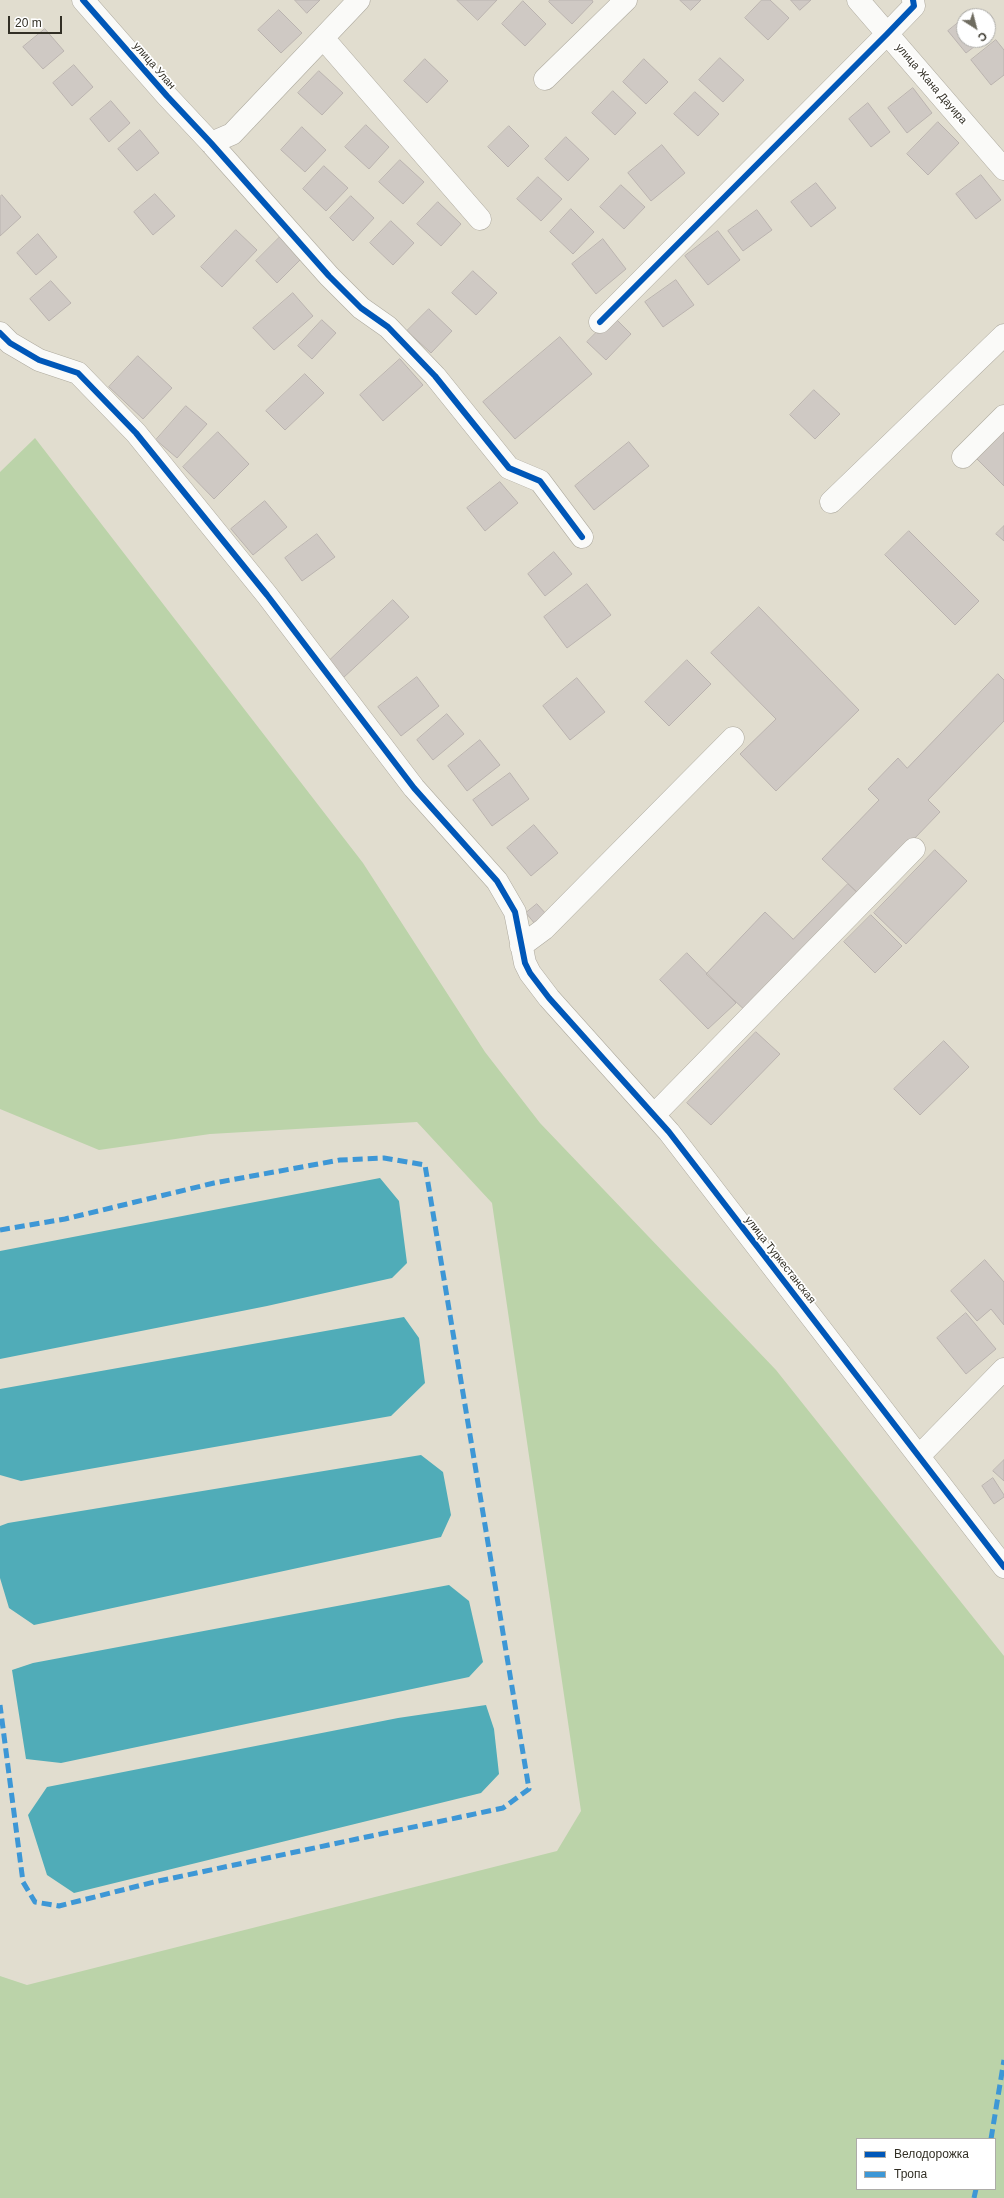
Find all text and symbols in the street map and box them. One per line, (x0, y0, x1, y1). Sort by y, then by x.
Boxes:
scale bar (10, 8, 64, 34)
north arrow (956, 8, 996, 48)
text: 20 m (15, 16, 42, 30)
text: С (976, 30, 989, 44)
street label: улица Улан (130, 40, 178, 92)
street label: улица Жана Дауира (892, 41, 970, 127)
street label: улица Туркестанская (742, 1214, 818, 1306)
legend (856, 2138, 996, 2190)
text: Велодорожка (894, 2147, 969, 2161)
text: Тропа (894, 2167, 927, 2181)

